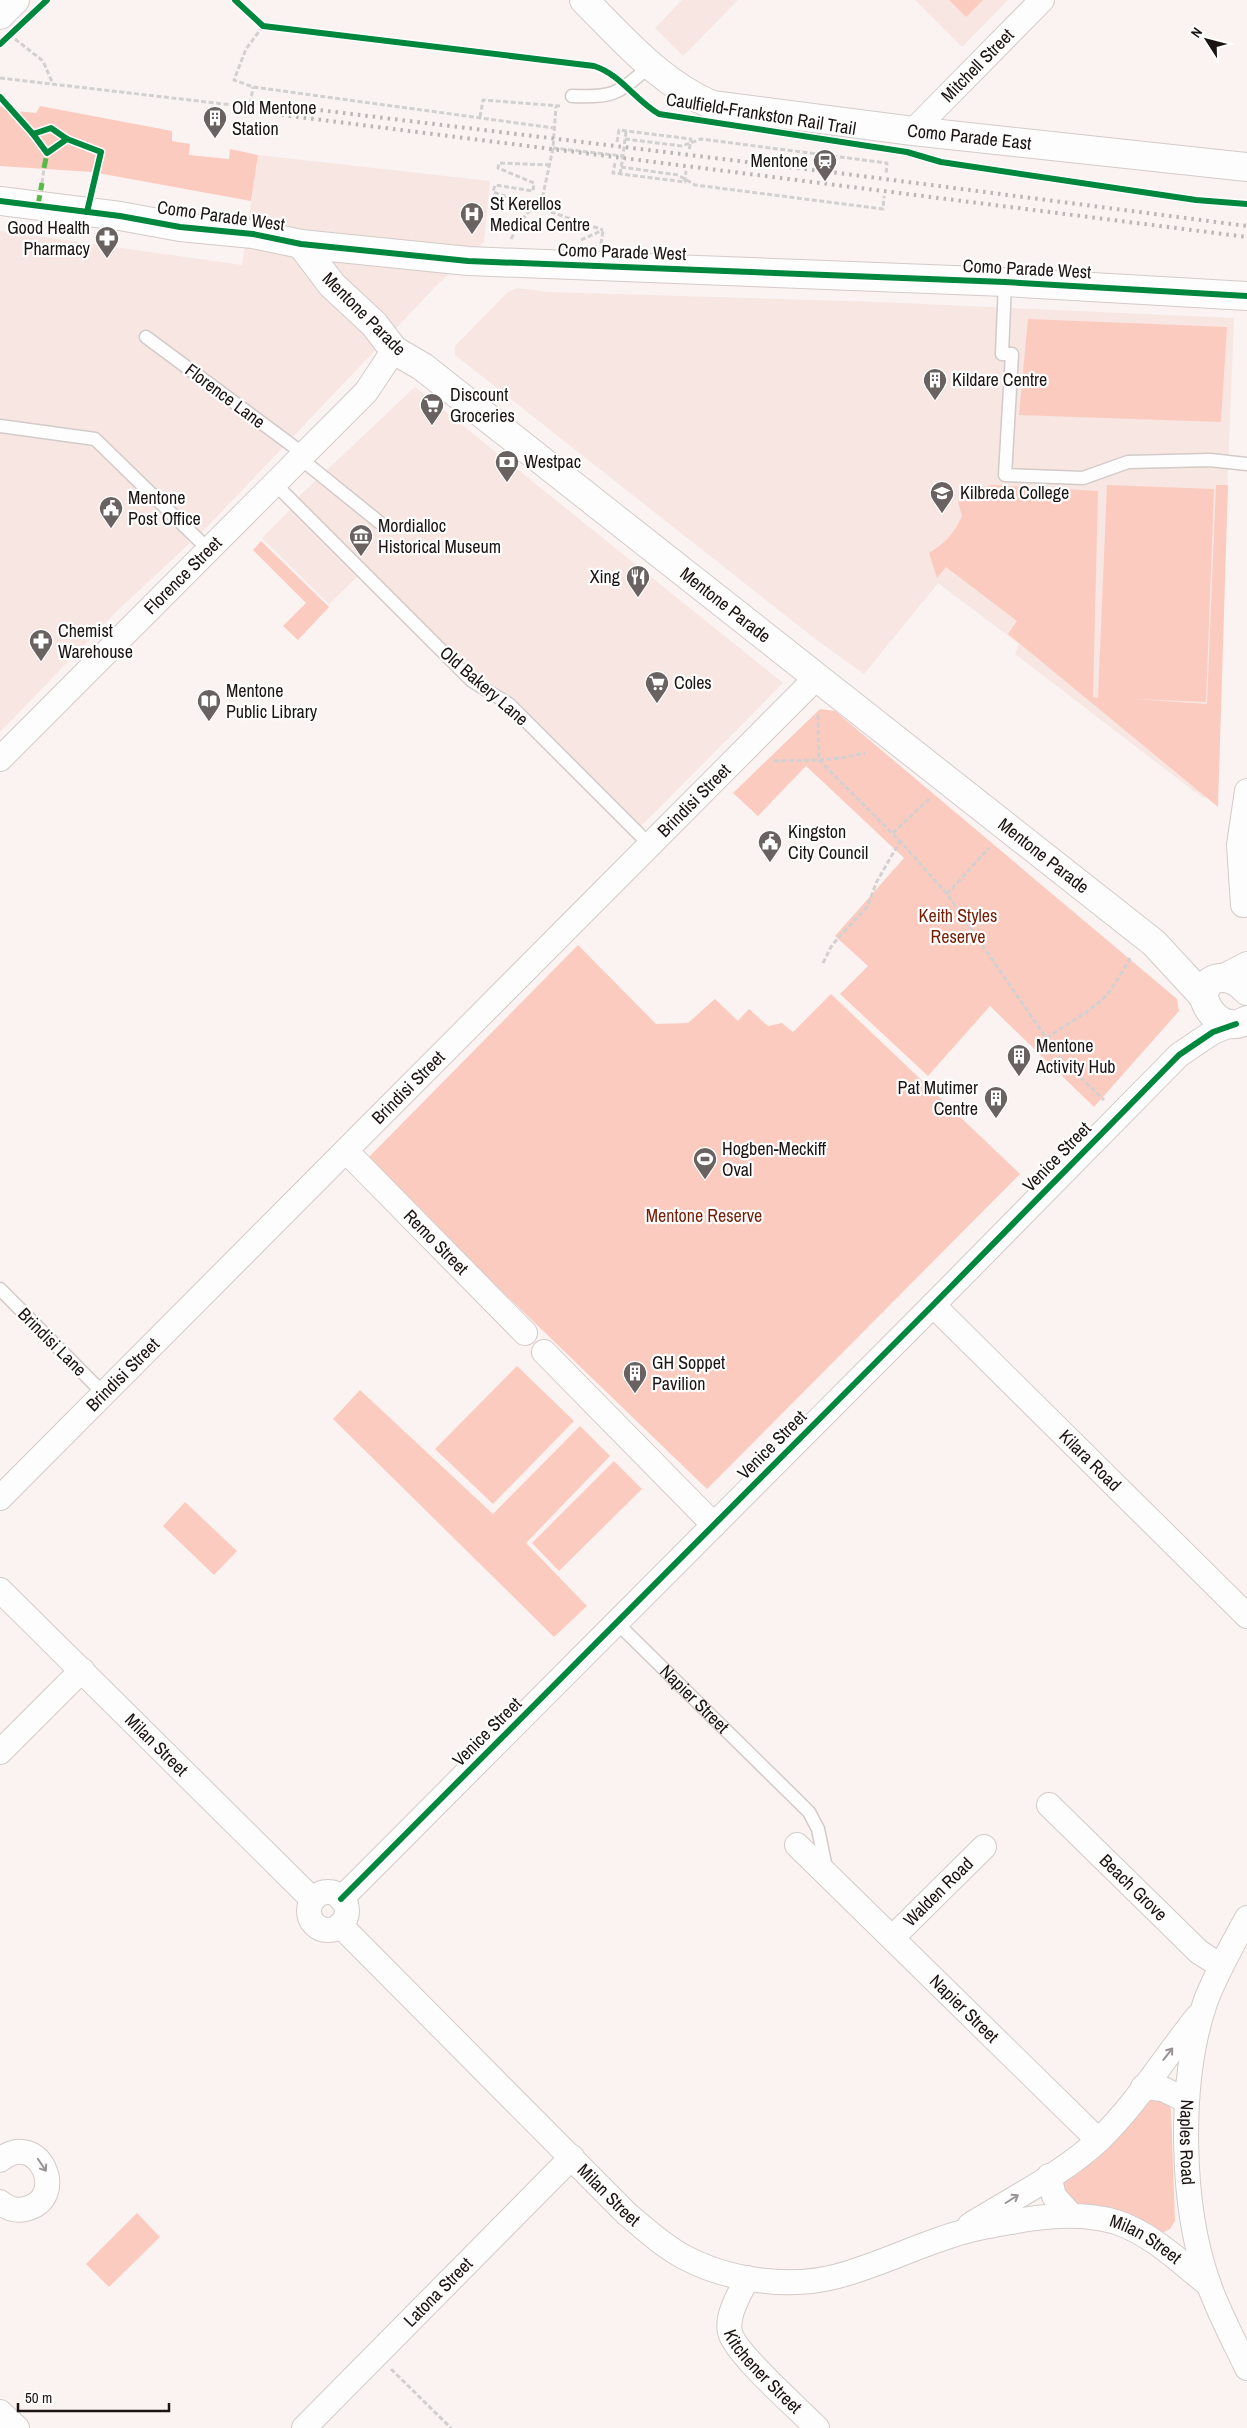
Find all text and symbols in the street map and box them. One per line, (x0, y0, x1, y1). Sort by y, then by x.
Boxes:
north arrow (1182, 15, 1232, 65)
street label: Mitchell Street (935, 23, 1019, 108)
text: N (1187, 24, 1206, 41)
street label: Caulfield-Frankston Rail Trail (664, 86, 858, 141)
place label: Old Mentone Station (232, 95, 317, 141)
building icon: Old Mentone Station (202, 105, 228, 139)
street label: Como Parade East (906, 117, 1033, 156)
place label: Mentone (751, 148, 808, 173)
station icon: Mentone (812, 148, 838, 182)
place label: St Kerellos Medical Centre (490, 191, 590, 237)
street label: Como Parade West (156, 194, 286, 237)
hospital icon: St Kerellos Medical Centre (459, 201, 485, 235)
place label: Good Health Pharmacy (7, 215, 91, 261)
pharmacy icon: Good Health Pharmacy (94, 225, 120, 259)
street label: Como Parade West (557, 237, 687, 266)
street label: Como Parade West (962, 253, 1092, 284)
street label: Mentone Parade (317, 266, 412, 361)
street label: Florence Lane (180, 357, 271, 434)
building icon: Kildare Centre (922, 367, 948, 401)
place label: Kildare Centre (952, 367, 1047, 392)
place label: Discount Groceries (450, 382, 515, 428)
supermarket icon: Discount Groceries (419, 392, 445, 426)
bank icon: Westpac (494, 449, 520, 483)
place label: Westpac (524, 449, 581, 474)
school or university icon: Kilbreda College (929, 480, 955, 514)
place label: Kilbreda College (960, 480, 1069, 505)
place label: Mentone Post Office (128, 485, 201, 531)
public building icon: Mentone Post Office (98, 495, 124, 529)
place label: Mordialloc Historical Museum (378, 513, 501, 559)
museum icon: Mordialloc Historical Museum (348, 523, 374, 557)
street label: Florence Street (138, 531, 227, 620)
street label: Mentone Parade (675, 561, 776, 648)
place label: Xing (590, 564, 621, 589)
restaurant icon: Xing (625, 564, 651, 598)
place label: Chemist Warehouse (58, 618, 133, 664)
pharmacy icon: Chemist Warehouse (28, 628, 54, 662)
street label: Old Bakery Lane (435, 640, 534, 731)
supermarket icon: Coles (644, 670, 670, 704)
place label: Coles (674, 670, 712, 695)
place label: Mentone Public Library (226, 678, 318, 724)
library icon: Mentone Public Library (196, 688, 222, 722)
street label: Brindisi Street (652, 758, 736, 842)
street label: Mentone Parade (993, 812, 1094, 899)
place label: Kingston City Council (788, 819, 868, 865)
public building icon: Kingston City Council (757, 829, 783, 863)
park label: Keith Styles Reserve (919, 903, 997, 949)
place label: Mentone Activity Hub (1035, 1033, 1116, 1079)
building icon: Mentone Activity Hub (1006, 1043, 1032, 1077)
street label: Brindisi Street (366, 1045, 450, 1130)
place label: Pat Mutimer Centre (898, 1075, 978, 1121)
building icon: Pat Mutimer Centre (983, 1085, 1009, 1119)
street label: Venice Street (1017, 1116, 1096, 1197)
place label: Hogben-Meckiff Oval (722, 1136, 826, 1182)
sports icon: Hogben-Meckiff Oval (692, 1146, 718, 1180)
park label: Mentone Reserve (646, 1203, 762, 1228)
street label: Remo Street (398, 1204, 474, 1280)
street label: Brindisi Lane (12, 1302, 92, 1382)
street label: Brindisi Street (80, 1332, 165, 1417)
place label: GH Soppet Pavilion (652, 1350, 725, 1396)
building icon: GH Soppet Pavilion (622, 1360, 648, 1394)
street label: Venice Street (731, 1404, 812, 1485)
street label: Kilara Road (1054, 1424, 1127, 1497)
street label: Napier Street (655, 1659, 735, 1739)
street label: Venice Street (446, 1691, 527, 1772)
street label: Milan Street (120, 1708, 194, 1781)
street label: Beach Grove (1094, 1848, 1173, 1926)
street label: Walden Road (898, 1851, 979, 1932)
street label: Napier Street (924, 1969, 1005, 2048)
one-way arrow (1162, 2048, 1173, 2061)
street label: Naples Road (1174, 2099, 1201, 2186)
one-way arrow (36, 2158, 47, 2172)
street label: Milan Street (572, 2158, 646, 2232)
one-way arrow (1005, 2193, 1019, 2203)
street label: Milan Street (1107, 2208, 1187, 2270)
street label: Latona Street (398, 2251, 478, 2332)
street label: Kitchener Street (718, 2326, 808, 2419)
scale bar (18, 2380, 169, 2412)
text: 50 m (25, 2387, 52, 2408)

